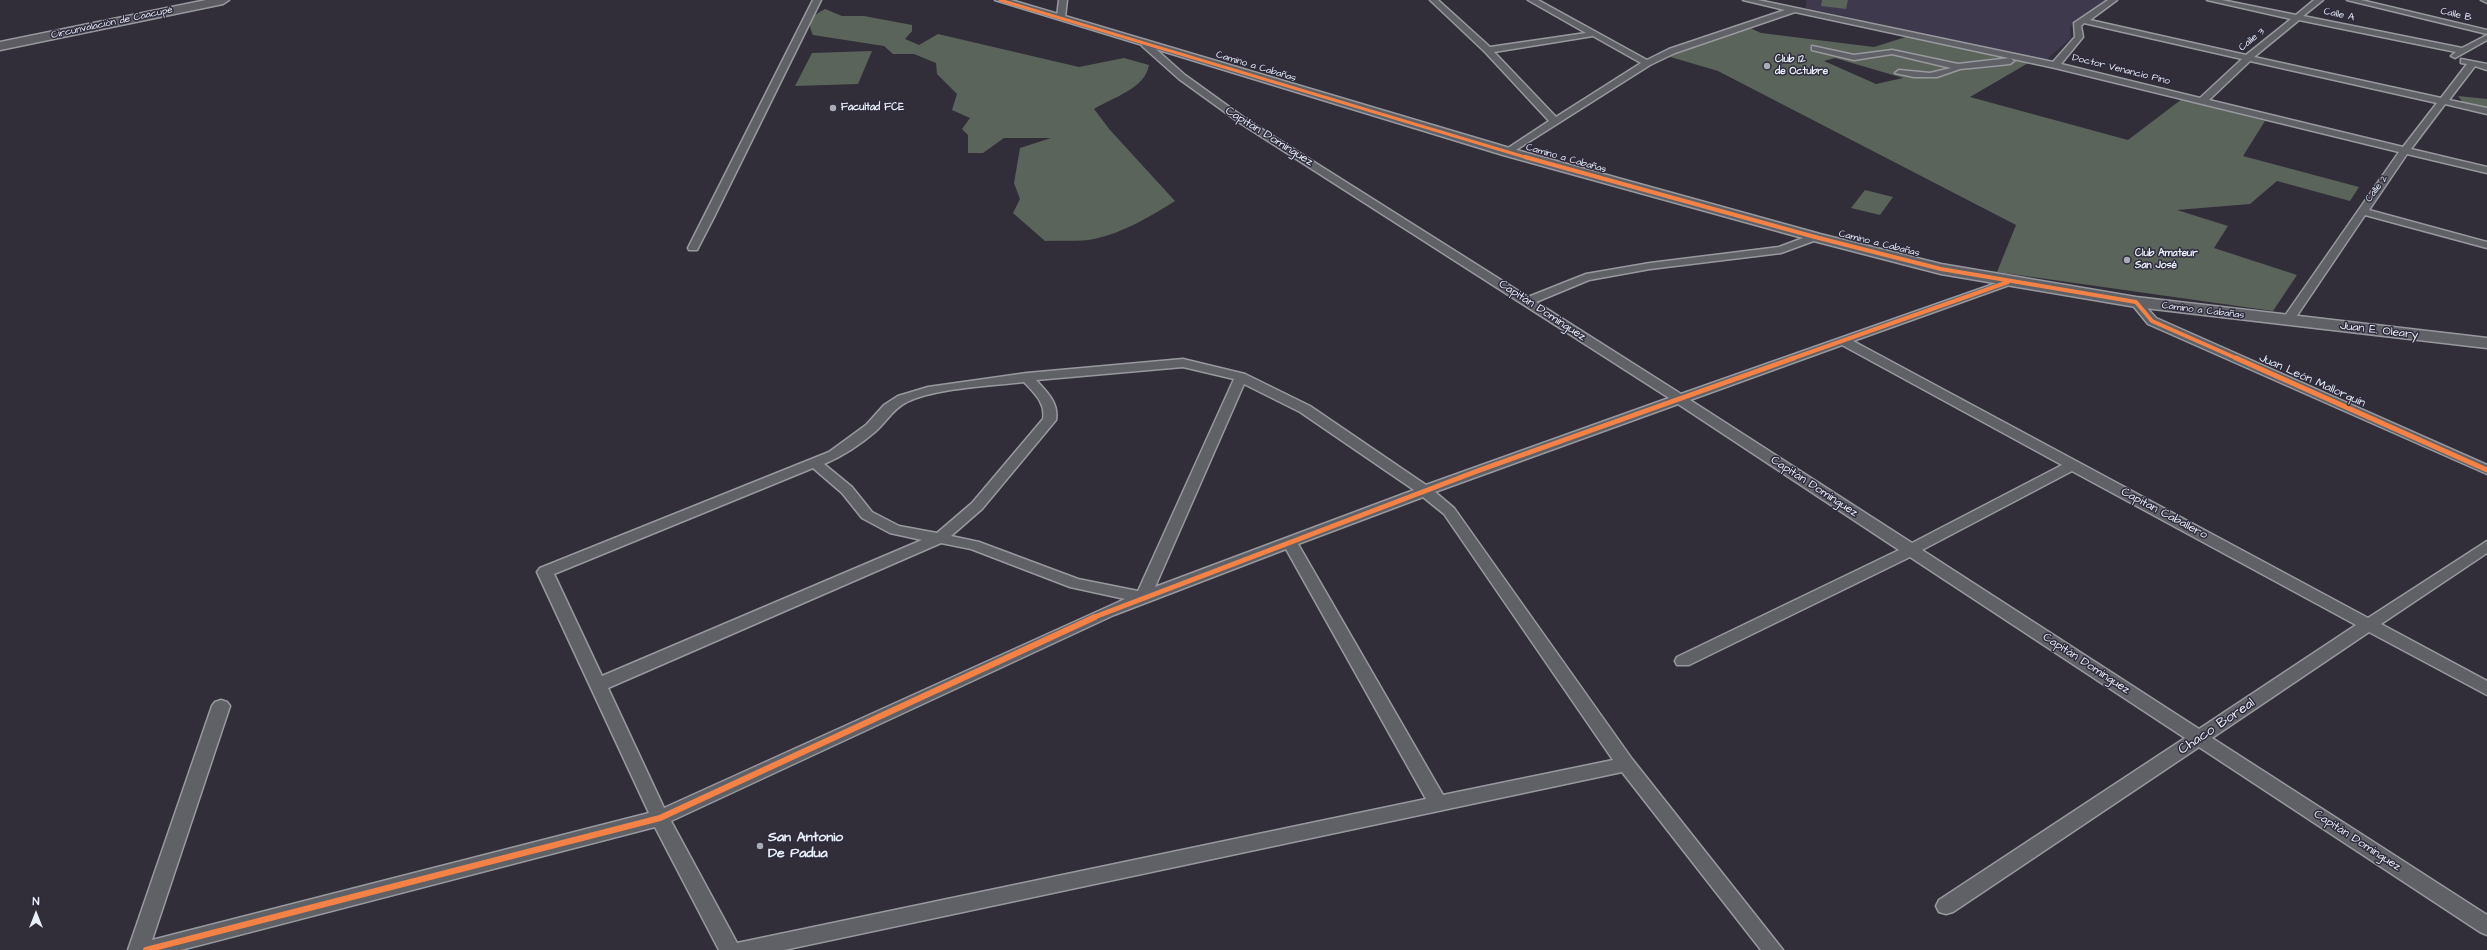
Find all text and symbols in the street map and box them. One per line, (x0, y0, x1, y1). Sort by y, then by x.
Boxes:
street label: Circunvalación de Caacupé (50, 4, 174, 42)
street label: Calle A (2323, 6, 2355, 24)
street label: Calle B (2439, 6, 2473, 24)
street label: Calle 3 (2237, 26, 2267, 54)
street label: Camino a Cabañas (1214, 49, 1298, 85)
street label: Doctor Venancio Pino (2071, 52, 2171, 88)
place label: Club 12 de Octubre (1775, 54, 1828, 78)
marker: Club 12 de Octubre (1762, 61, 1772, 71)
place label: Facultad FCE (841, 102, 904, 114)
marker: Facultad FCE (828, 103, 838, 113)
street label: Capitán Dominguez (1222, 104, 1316, 170)
street label: Camino a Cabañas (1524, 142, 1608, 176)
street label: Calle 2 (2363, 173, 2391, 205)
street label: Camino a Cabañas (1837, 228, 1921, 260)
place label: Club Amateur San José (2135, 248, 2198, 272)
marker: Club Amateur San José (2122, 255, 2132, 265)
street label: Capitán Dominguez (1496, 277, 1588, 345)
street label: Camino a Cabañas (2161, 300, 2245, 322)
street label: Juan E. Oleary (2339, 319, 2419, 343)
street label: Juan León Mallorquín (2257, 351, 2367, 411)
street label: Capitán Dominguez (1768, 453, 1860, 521)
street label: Capitan Caballero (2118, 485, 2210, 543)
street label: Capitán Dominguez (2040, 630, 2132, 698)
street label: Chaco Boreal (2176, 695, 2258, 759)
street label: Capitán Dominguez (2311, 807, 2403, 875)
place label: San Antonio De Padua (768, 830, 843, 862)
marker: San Antonio De Padua (755, 841, 765, 851)
north arrow (16, 894, 56, 934)
text: N (33, 894, 39, 909)

